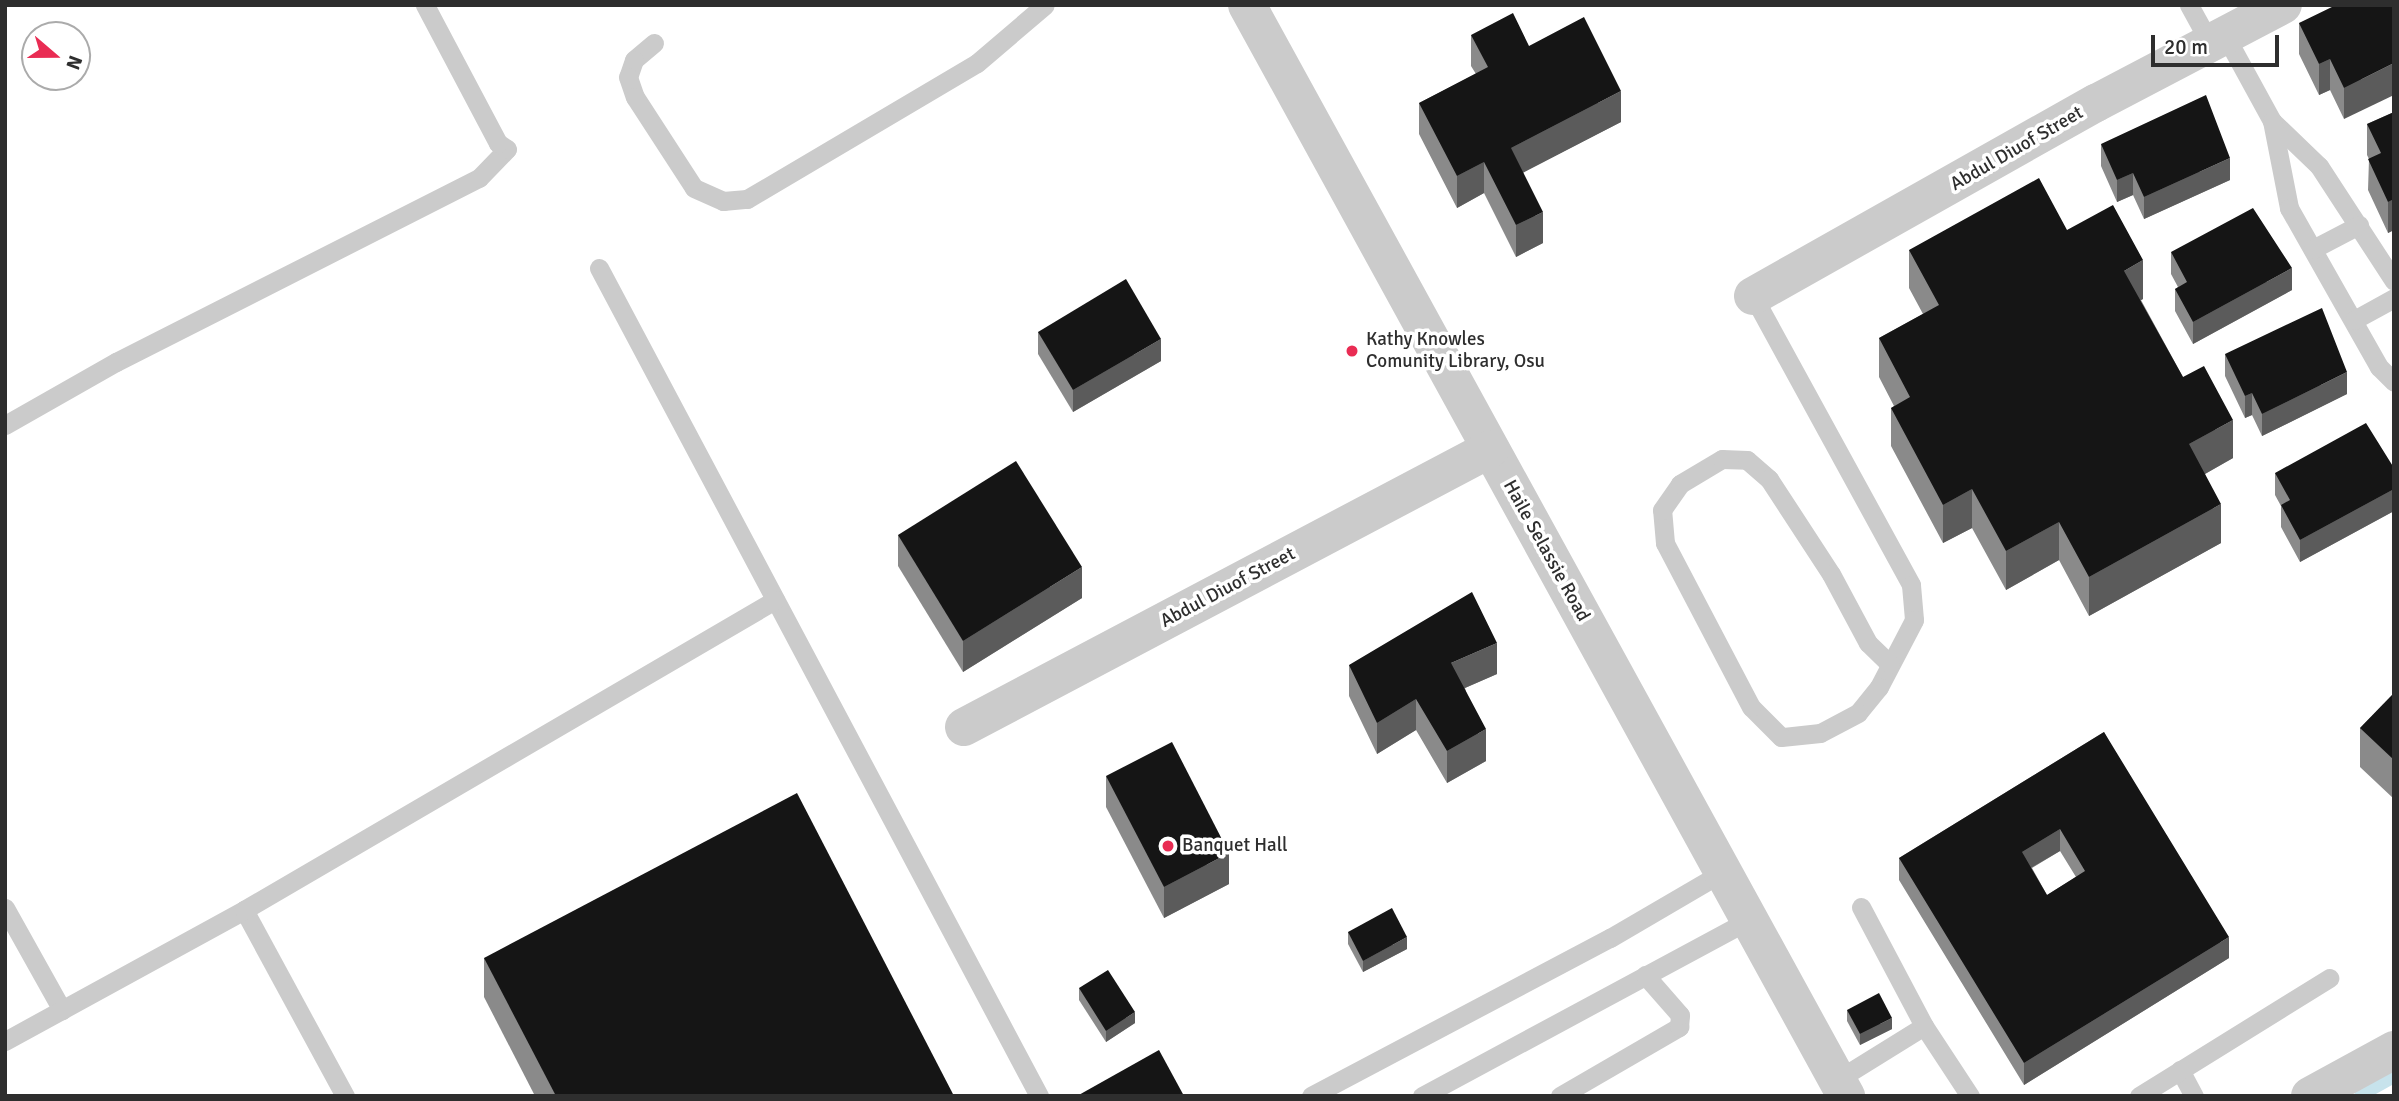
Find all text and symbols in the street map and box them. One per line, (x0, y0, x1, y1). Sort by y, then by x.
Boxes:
north arrow (21, 21, 91, 91)
scale bar (2154, 21, 2282, 65)
text: 20 m (2164, 34, 2208, 60)
text: N (60, 52, 87, 73)
street label: Abdul Diuof Street (1947, 102, 2087, 196)
place label: Kathy Knowles Comunity Library, Osu (1366, 329, 1545, 373)
marker: Kathy Knowles Comunity Library, Osu (1344, 343, 1360, 359)
street label: Haile Selassie Road (1498, 476, 1594, 626)
street label: Abdul Diuof Street (1157, 543, 1299, 633)
place label: Banquet Hall (1182, 835, 1288, 857)
marker: Banquet Hall (1160, 838, 1176, 854)

